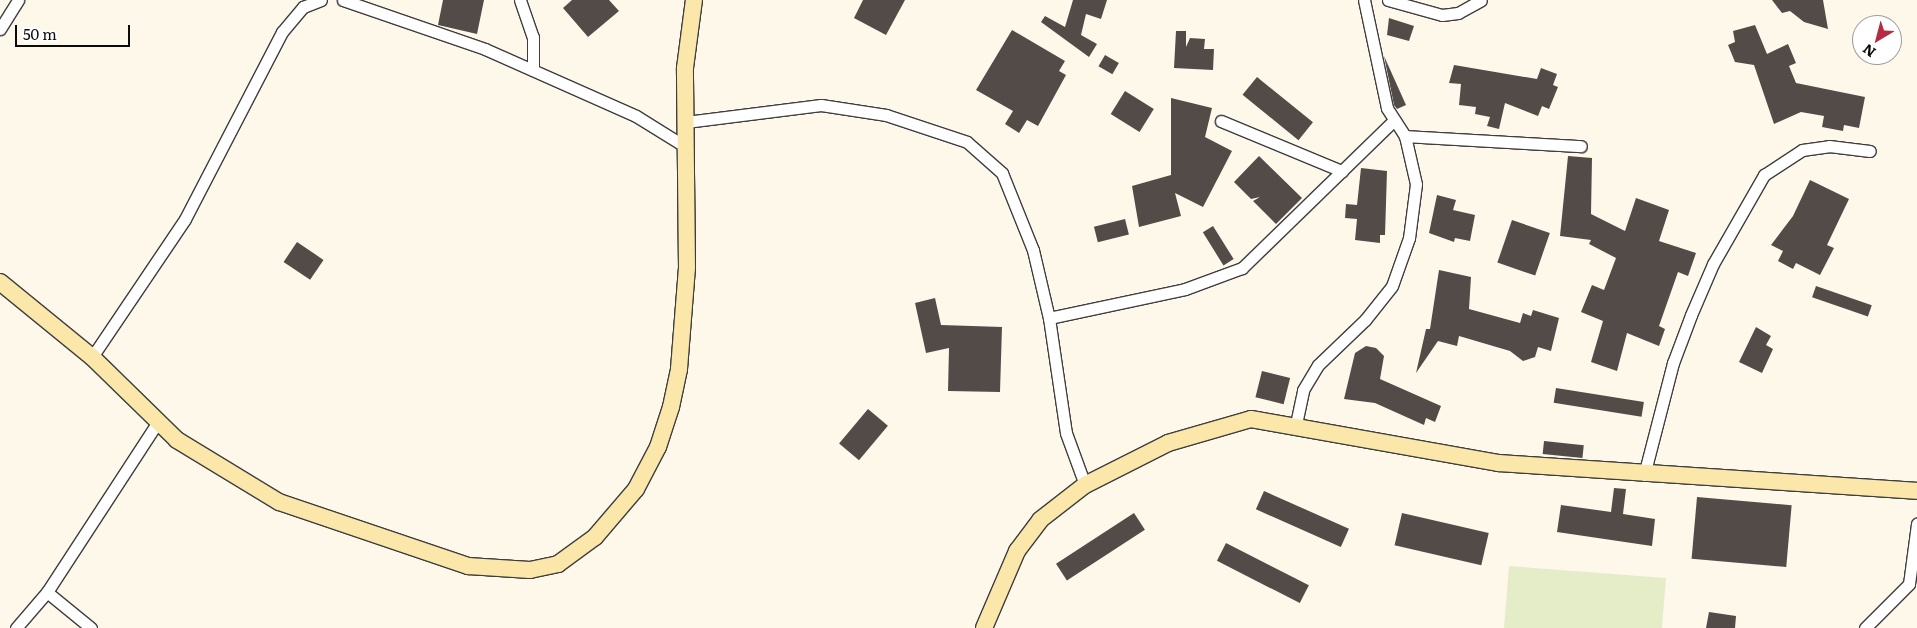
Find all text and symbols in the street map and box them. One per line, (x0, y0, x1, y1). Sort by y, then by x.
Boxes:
scale bar (18, 15, 132, 47)
north arrow (1852, 15, 1902, 65)
text: 50 m (23, 22, 57, 45)
text: N (1858, 40, 1879, 63)

